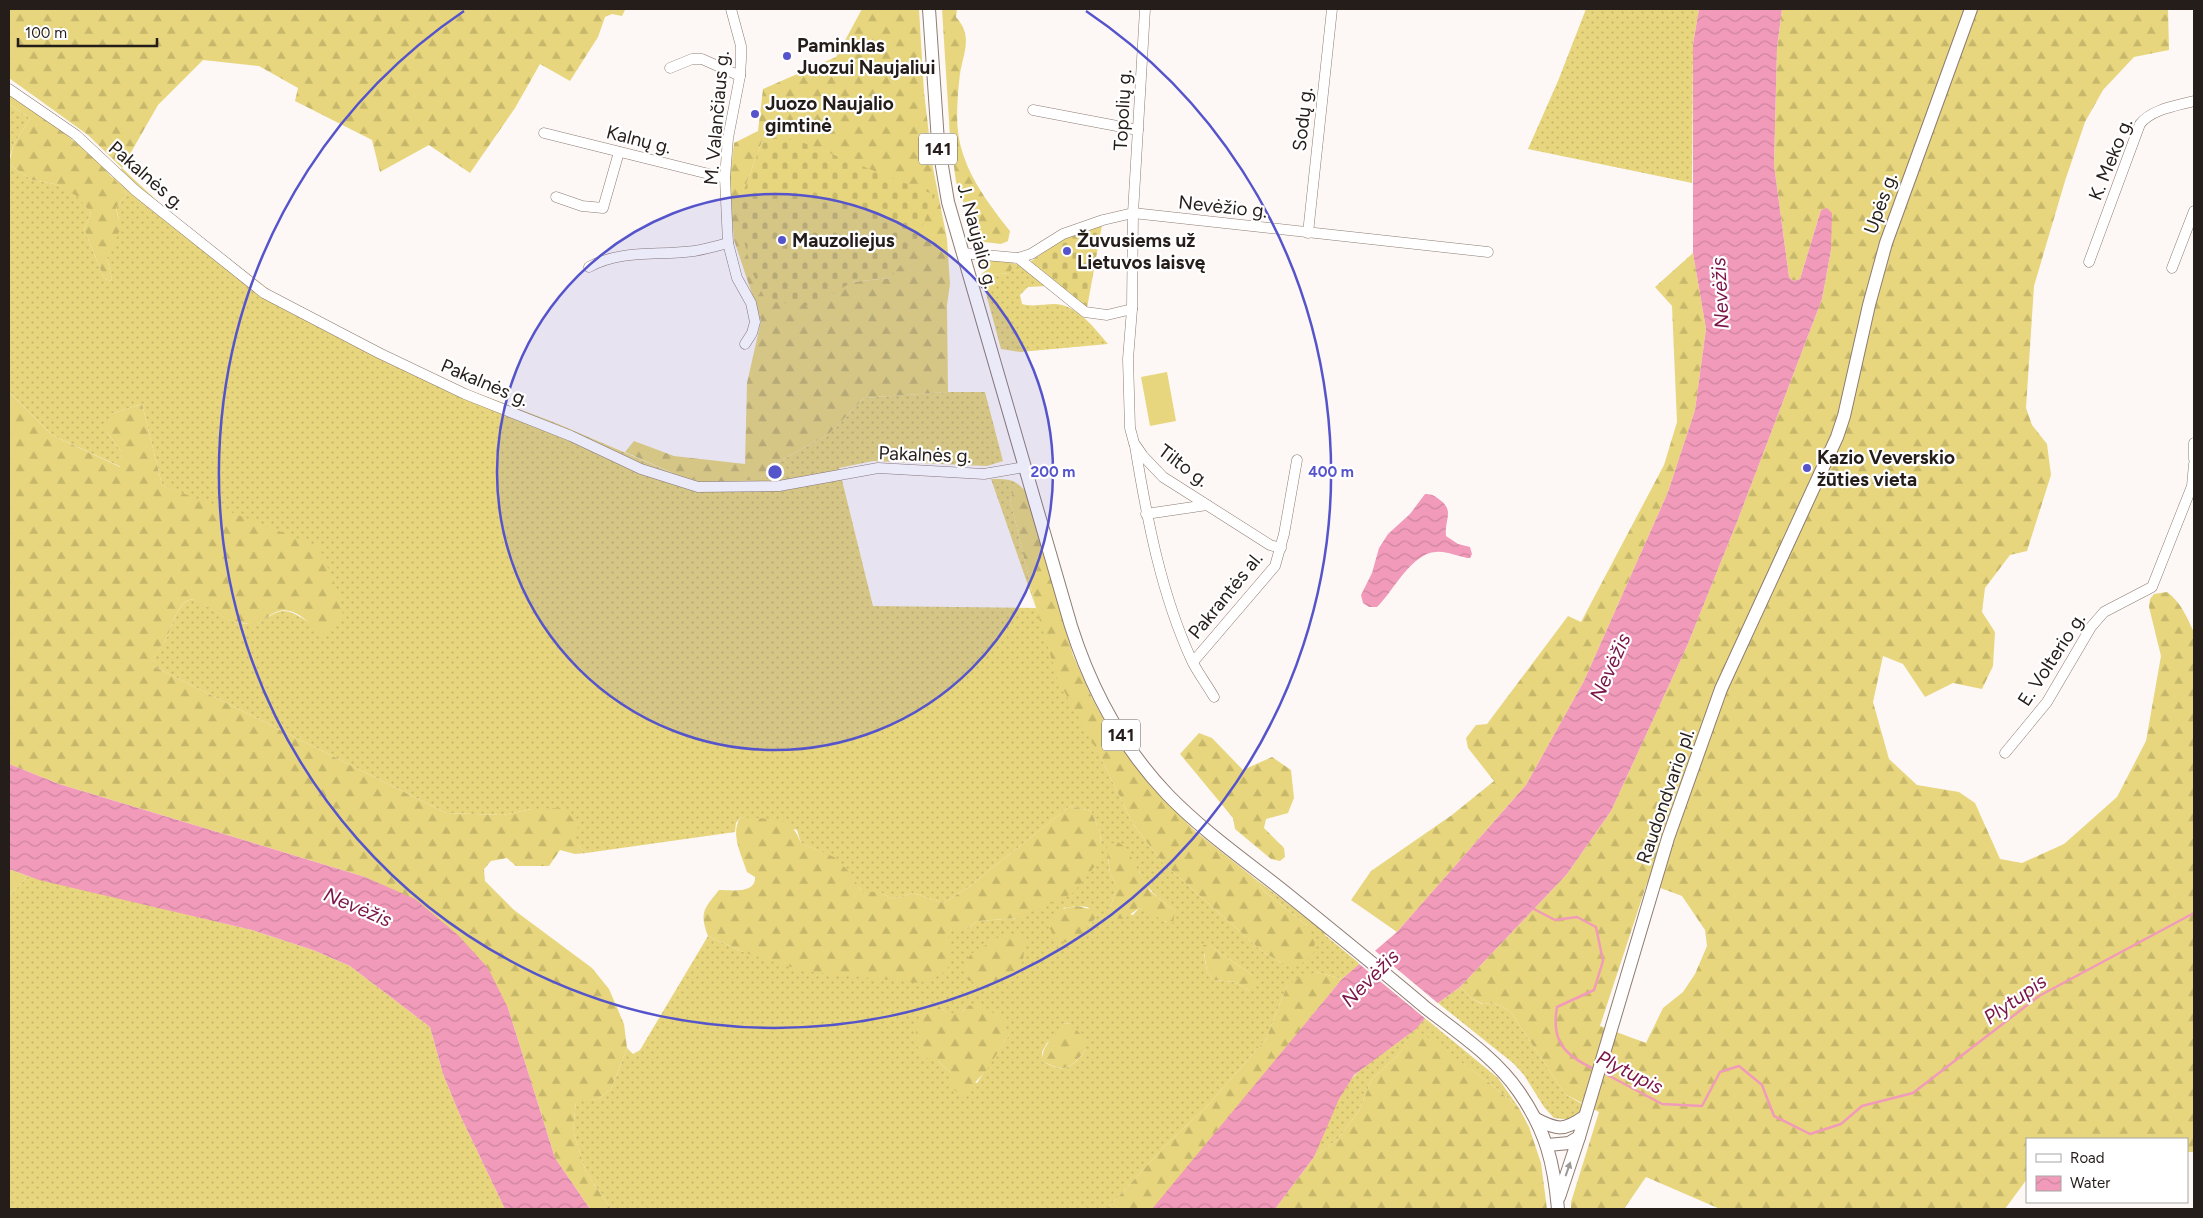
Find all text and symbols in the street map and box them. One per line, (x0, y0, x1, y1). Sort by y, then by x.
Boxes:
scale bar (18, 15, 156, 47)
text: 100 m (25, 24, 67, 42)
place label: Paminklas Juozui Naujaliui (797, 34, 935, 79)
street label: M. Valančiaus g. (699, 50, 734, 186)
marker: Paminklas Juozui Naujaliui (781, 50, 793, 62)
street label: Topolių g. (1109, 69, 1136, 151)
street label: Sodų g. (1288, 86, 1317, 152)
place label: Juozo Naujalio gimtinė (765, 92, 894, 137)
marker: Juozo Naujalio gimtinė (749, 108, 761, 120)
street label: K. Meko g. (2084, 115, 2137, 204)
street label: Kalnų g. (604, 120, 674, 159)
road number: 141 (919, 134, 957, 164)
street label: Pakalnės g. (104, 136, 189, 215)
street label: Upės g. (1859, 169, 1902, 237)
street label: J. Naujalio g. (952, 181, 1003, 291)
street label: Nevėžio g. (1177, 190, 1269, 223)
place label: Mauzoliejus (792, 229, 895, 252)
place label: Žuvusiems už Lietuvos laisvę (1077, 229, 1206, 274)
marker: Mauzoliejus (776, 234, 788, 246)
marker: Žuvusiems už Lietuvos laisvę (1061, 245, 1073, 257)
water label: Nevėžis (1706, 256, 1734, 329)
street label: Pakalnės g. (437, 354, 532, 411)
street label: Tilto g. (1154, 439, 1213, 492)
street label: Pakalnės g. (878, 441, 972, 468)
place label: Kazio Veverskio žūties vieta (1817, 446, 1955, 491)
marker: Kazio Veverskio žūties vieta (1801, 462, 1813, 474)
centre of rings (766, 463, 784, 481)
text: 200 m (1031, 463, 1075, 481)
text: 400 m (1308, 463, 1354, 481)
street label: Pakrantės al. (1183, 547, 1267, 643)
street label: E. Volterio g. (2013, 608, 2090, 710)
water label: Nevėžis (1584, 629, 1636, 705)
road number: 141 (1102, 720, 1140, 750)
street label: Raudondvario pl. (1632, 726, 1699, 867)
water label: Nevėžis (320, 882, 396, 932)
water label: Nevėžis (1336, 944, 1404, 1012)
water label: Plytupis (1979, 968, 2052, 1029)
water label: Plytupis (1593, 1045, 1668, 1099)
legend (2026, 1138, 2188, 1203)
text: Road (2070, 1149, 2105, 1167)
one-way arrow (1565, 1162, 1572, 1177)
text: Water (2070, 1174, 2110, 1192)

